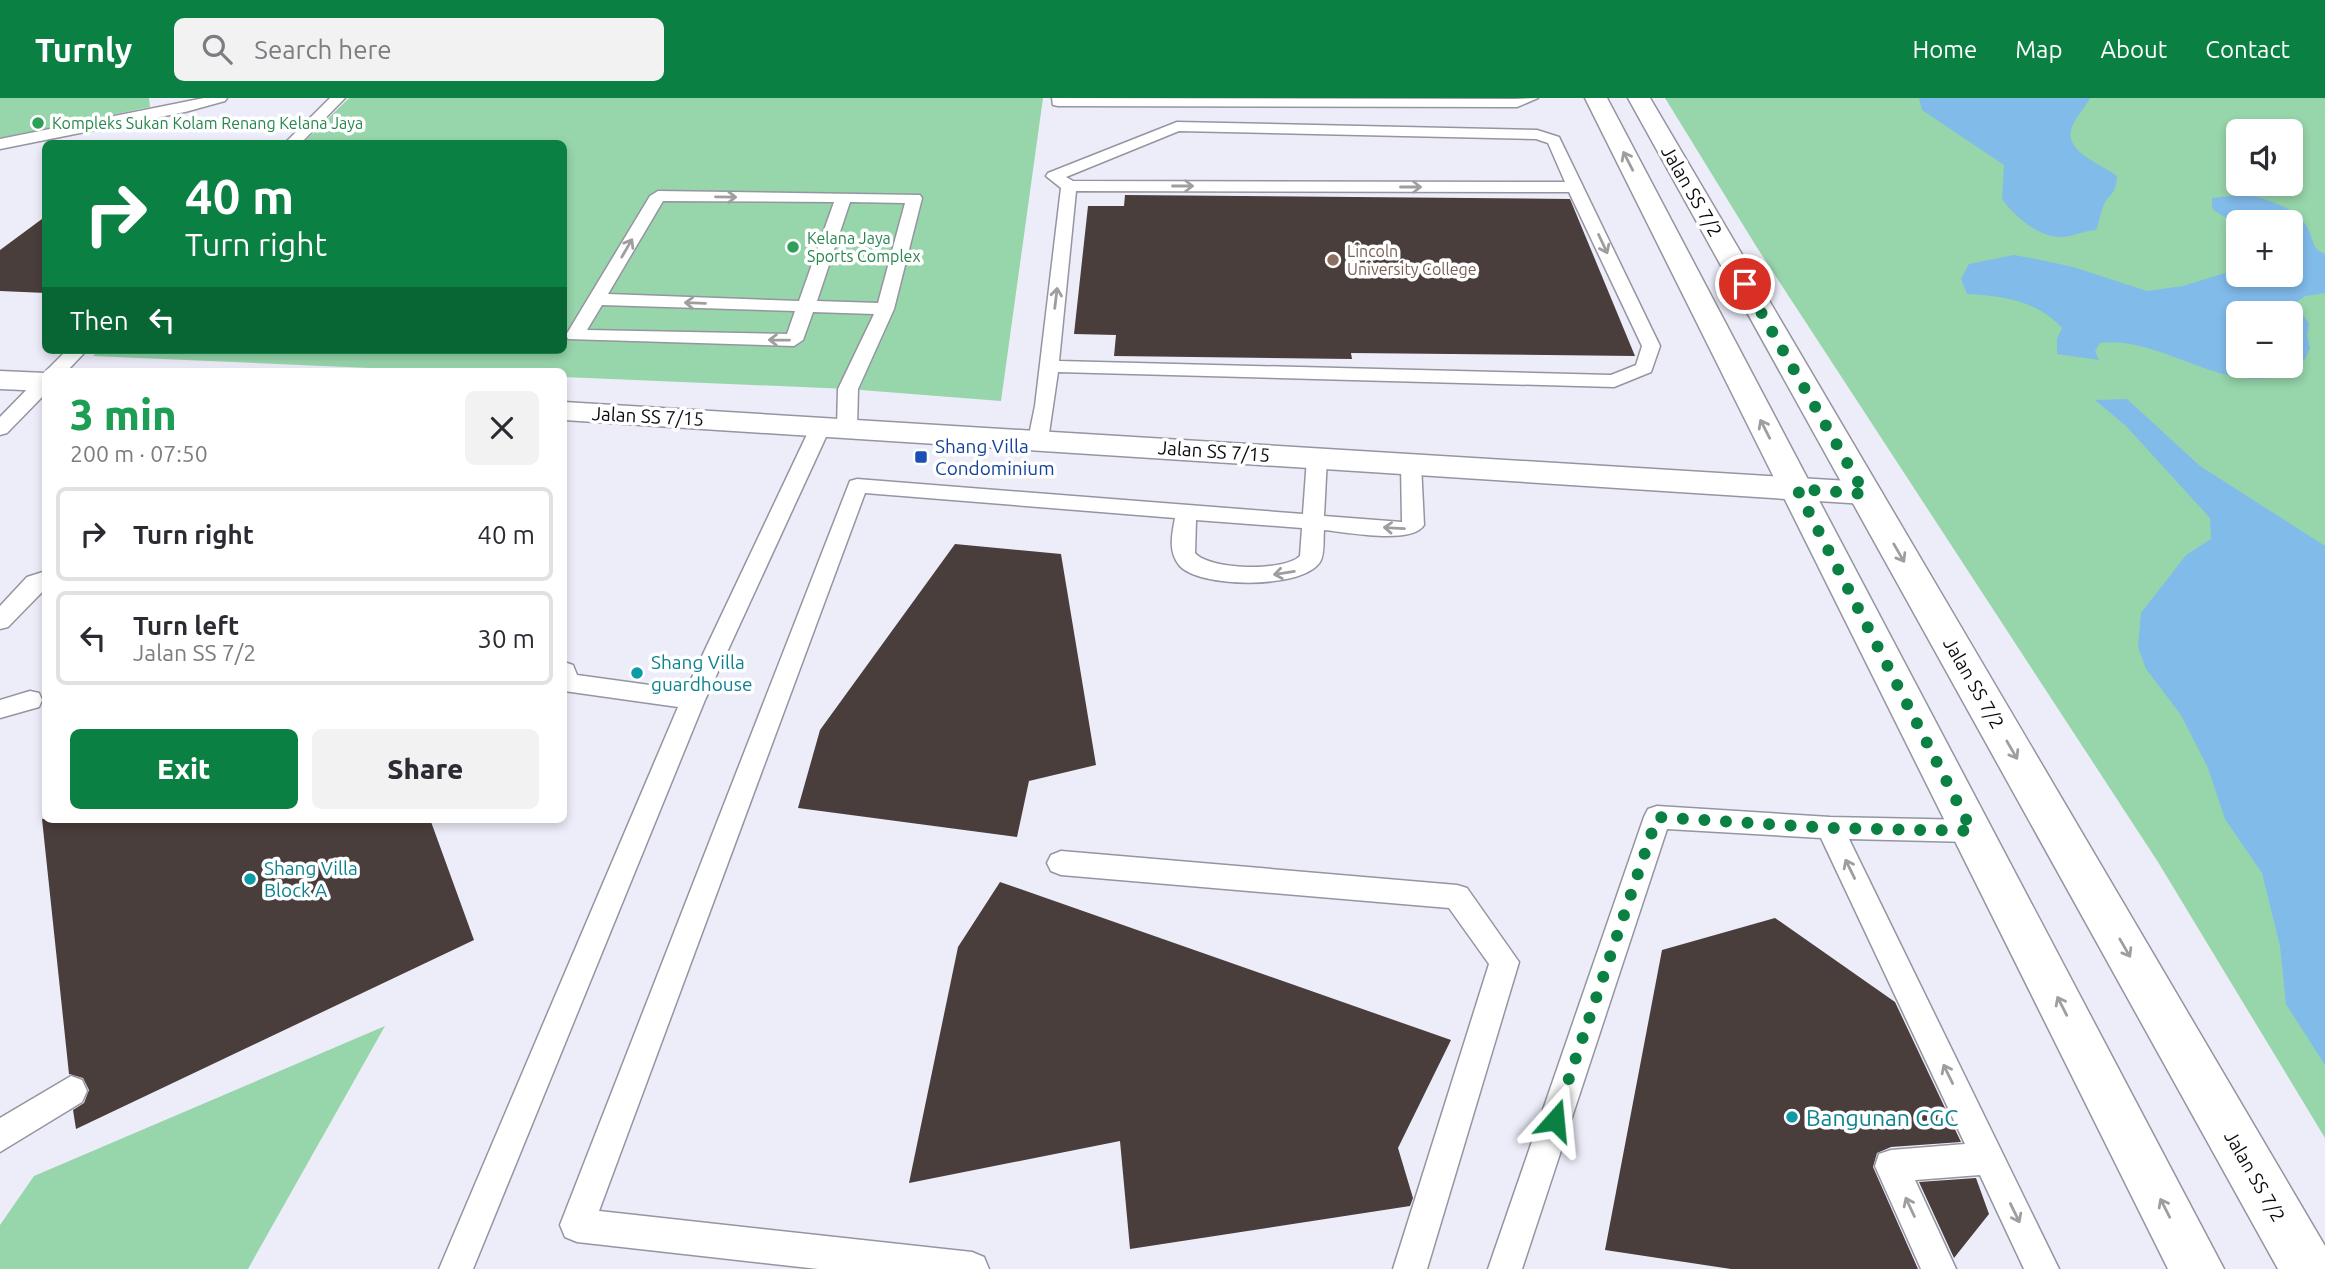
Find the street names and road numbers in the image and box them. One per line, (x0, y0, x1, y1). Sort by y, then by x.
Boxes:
street label: Jalan SS 7/2 (1657, 141, 1727, 241)
street label: Jalan SS 7/15 (591, 402, 705, 430)
street label: Jalan SS 7/15 (1157, 436, 1271, 466)
street label: Jalan SS 7/2 (1939, 633, 2009, 733)
street label: Jalan SS 7/2 (2220, 1126, 2290, 1226)

